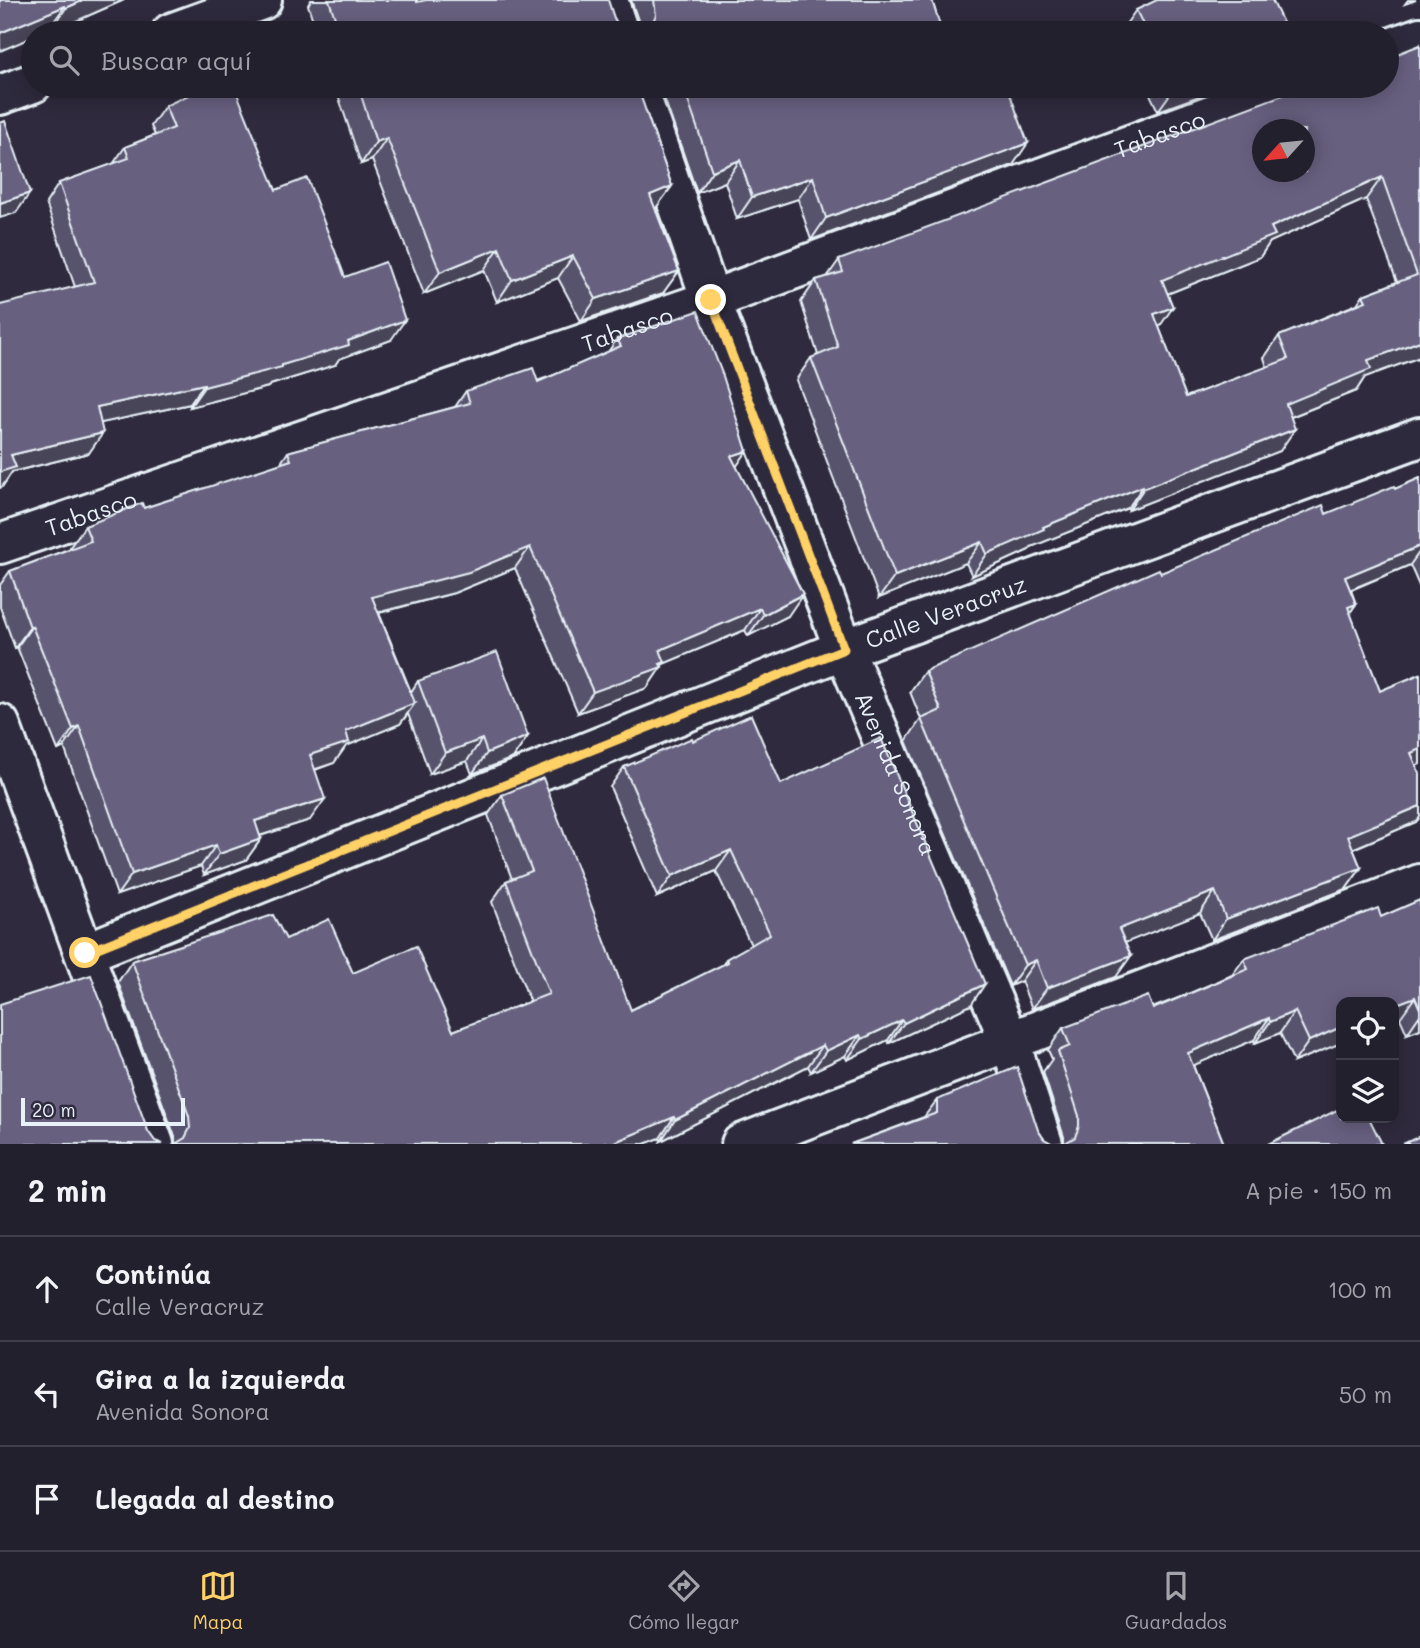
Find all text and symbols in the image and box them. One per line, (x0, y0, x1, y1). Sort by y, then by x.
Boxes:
search box (21, 21, 1399, 98)
icon: search (45, 41, 83, 79)
text: Buscar aquí (101, 43, 252, 77)
street label: Tabasco (1110, 103, 1209, 164)
north arrow (1252, 119, 1315, 182)
route end (695, 284, 726, 315)
street label: Tabasco (578, 299, 677, 358)
street label: Tabasco (41, 483, 140, 542)
street label: Calle Veracruz (861, 568, 1030, 655)
street label: Avenida Sonora (849, 687, 944, 860)
route start (69, 937, 100, 968)
map controls (1336, 997, 1399, 1123)
button: locate (1336, 997, 1399, 1060)
button: layers (1336, 1060, 1399, 1123)
scale bar (21, 1095, 186, 1127)
text: 20 m (32, 1097, 76, 1122)
text: 2 min (28, 1170, 107, 1210)
text: A pie · 150 m (1245, 1175, 1392, 1205)
text: Continúa (95, 1257, 211, 1291)
icon: ahead (28, 1270, 66, 1308)
text: 100 m (1328, 1274, 1392, 1304)
text: Calle Veracruz (95, 1291, 264, 1321)
text: Gira a la izquierda (95, 1362, 346, 1396)
icon: left (28, 1375, 66, 1413)
text: 50 m (1339, 1379, 1392, 1409)
text: Avenida Sonora (95, 1396, 270, 1426)
icon: arrive (28, 1480, 66, 1518)
text: Llegada al destino (95, 1482, 334, 1516)
tab: Mapa (193, 1567, 243, 1634)
tab: Cómo llegar (629, 1567, 740, 1634)
tab: Guardados (1125, 1567, 1227, 1634)

